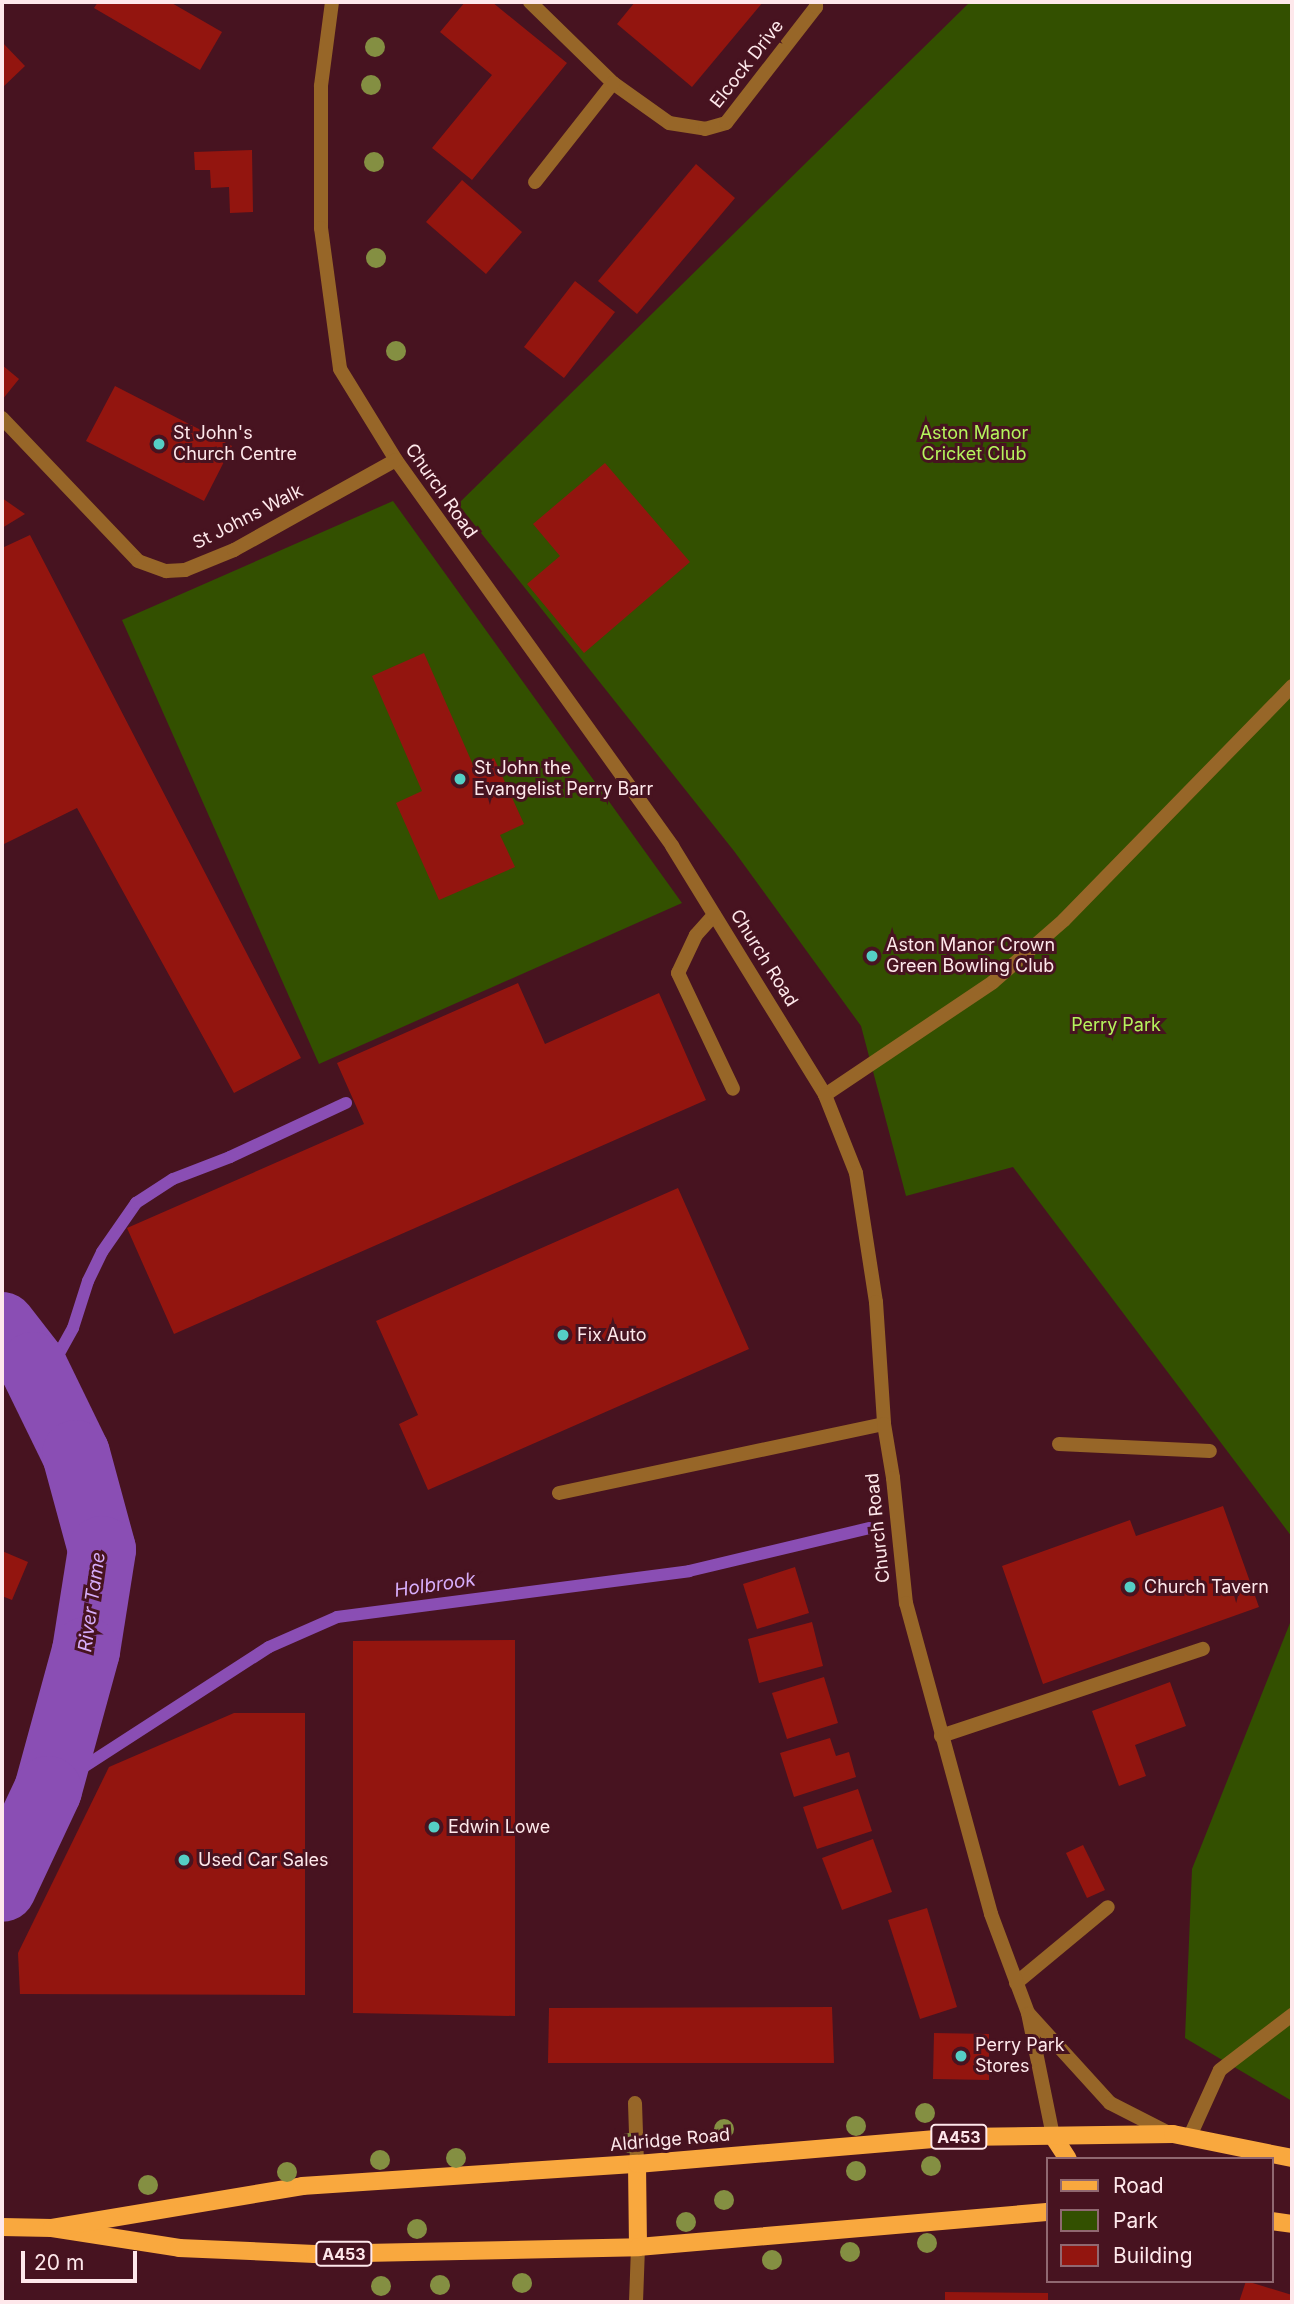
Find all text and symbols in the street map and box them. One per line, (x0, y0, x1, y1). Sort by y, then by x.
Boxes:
street label: Elcock Drive (706, 16, 788, 112)
place label: St John's Church Centre (173, 423, 297, 466)
park label: Aston Manor Cricket Club (920, 423, 1028, 466)
marker: St John's Church Centre (151, 436, 167, 452)
street label: Church Road (401, 440, 481, 542)
street label: St Johns Walk (189, 480, 307, 554)
place label: St John the Evangelist Perry Barr (474, 758, 653, 800)
marker: St John the Evangelist Perry Barr (452, 771, 468, 787)
street label: Church Road (726, 905, 802, 1011)
place label: Aston Manor Crown Green Bowling Club (886, 935, 1055, 978)
marker: Aston Manor Crown Green Bowling Club (864, 948, 880, 964)
park label: Perry Park (1071, 1014, 1161, 1036)
place label: Fix Auto (577, 1324, 646, 1346)
marker: Fix Auto (555, 1327, 571, 1343)
street label: Church Road (861, 1472, 895, 1584)
water label: River Tame (74, 1551, 110, 1653)
water label: Holbrook (393, 1568, 477, 1602)
place label: Church Tavern (1144, 1576, 1269, 1598)
marker: Church Tavern (1122, 1579, 1138, 1595)
place label: Edwin Lowe (448, 1816, 550, 1838)
marker: Edwin Lowe (426, 1819, 442, 1835)
place label: Used Car Sales (198, 1849, 329, 1871)
marker: Used Car Sales (176, 1852, 192, 1868)
place label: Perry Park Stores (975, 2035, 1065, 2078)
marker: Perry Park Stores (953, 2048, 969, 2064)
street label: Aldridge Road (609, 2124, 731, 2156)
road number: A453 (929, 2124, 989, 2150)
legend (1046, 2157, 1273, 2283)
text: Road (1113, 2173, 1164, 2198)
text: Park (1113, 2208, 1158, 2233)
scale bar (24, 2238, 140, 2282)
road number: A453 (314, 2242, 374, 2266)
text: Building (1113, 2243, 1193, 2268)
text: 20 m (34, 2250, 84, 2275)

